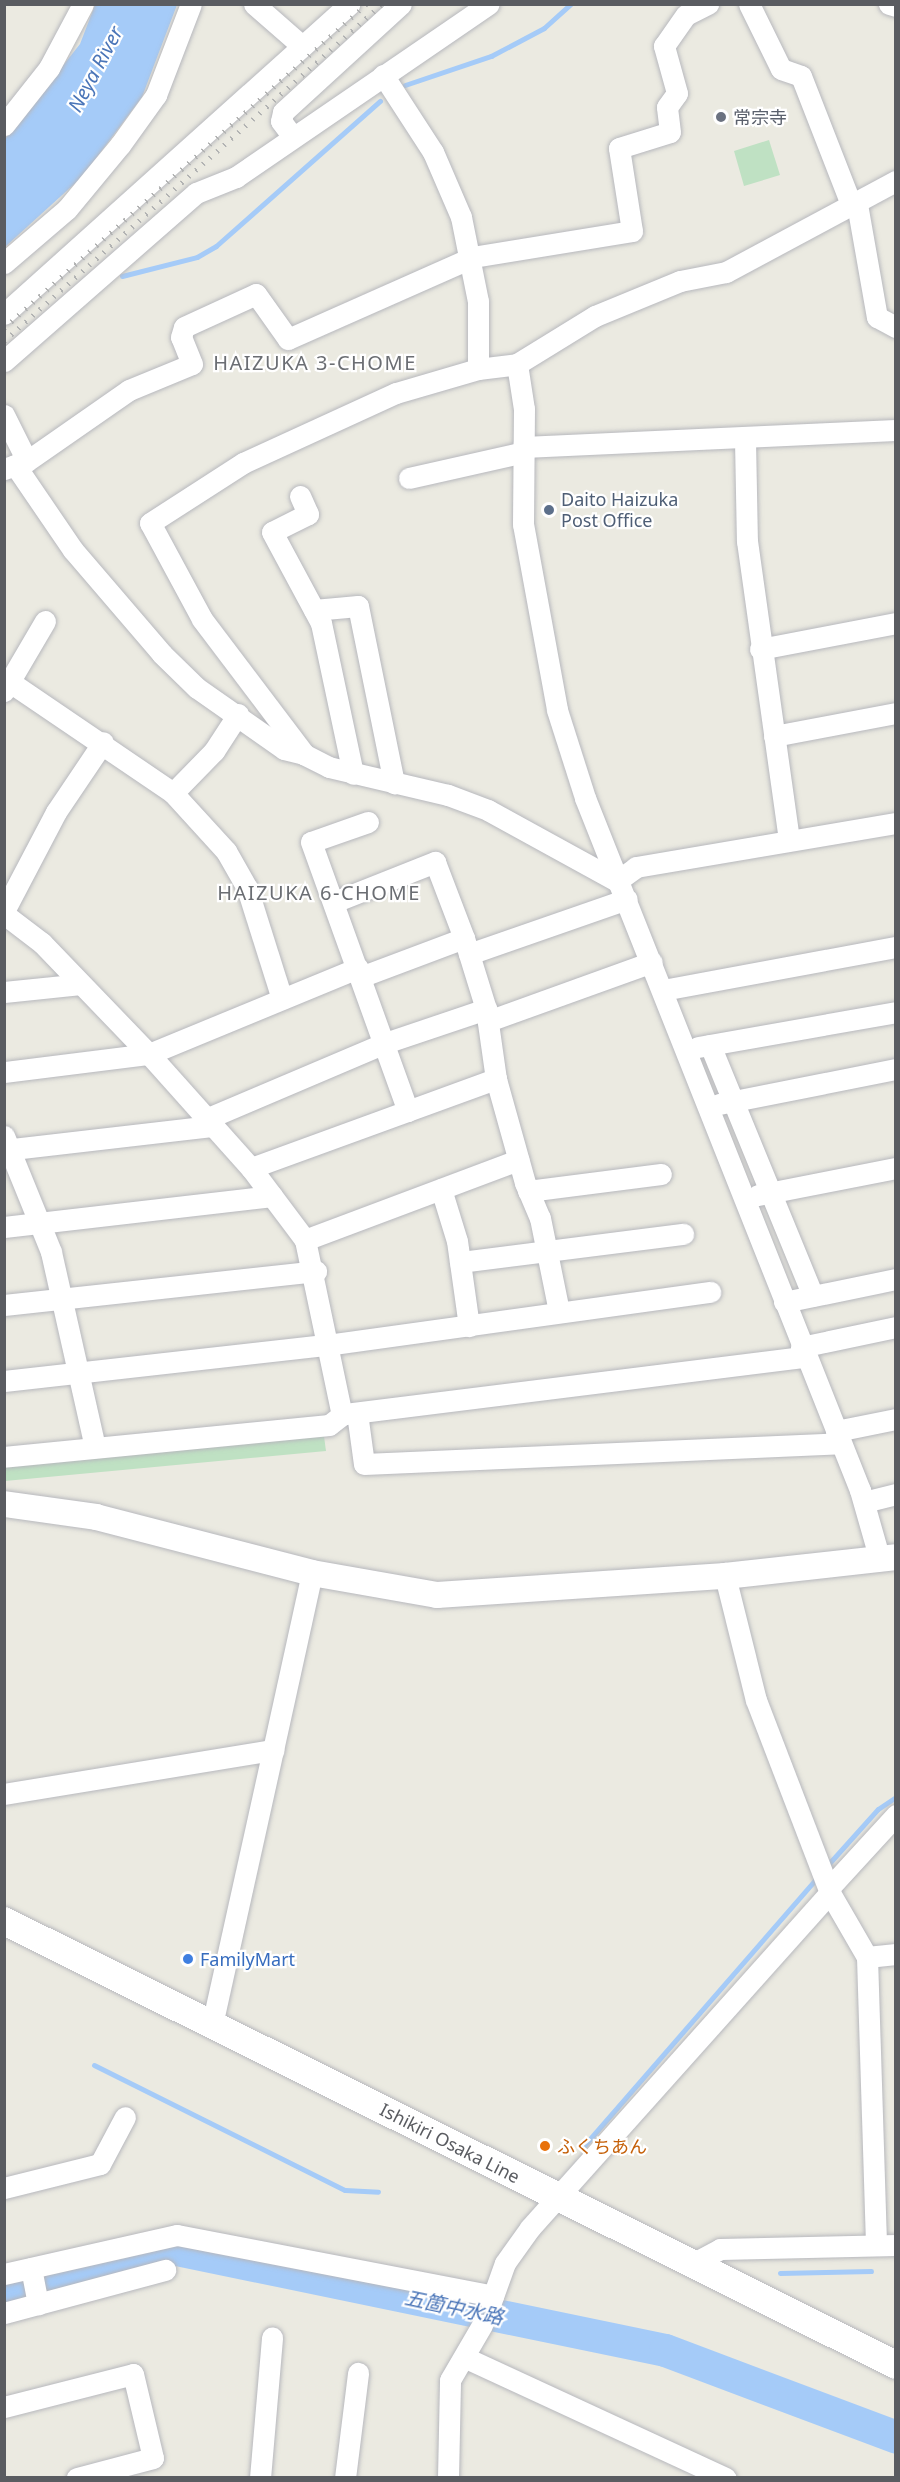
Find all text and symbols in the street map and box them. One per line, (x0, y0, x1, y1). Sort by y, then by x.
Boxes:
water label: Neya River (62, 22, 128, 116)
place label: 常宗寺 (733, 106, 787, 128)
marker: 常宗寺 (714, 110, 728, 124)
district label: HAIZUKA 3-CHOME (213, 350, 417, 374)
place label: Daito Haizuka Post Office (561, 489, 678, 532)
marker: Daito Haizuka Post Office (542, 503, 556, 517)
district label: HAIZUKA 6-CHOME (217, 880, 421, 904)
place label: FamilyMart (200, 1948, 295, 1970)
marker: FamilyMart (181, 1952, 195, 1966)
street label: Ishikiri Osaka Line (376, 2098, 524, 2188)
place label: ふくちあん (557, 2135, 647, 2157)
marker: ふくちあん (538, 2139, 552, 2153)
water label: 五箇中水路 (403, 2285, 505, 2329)

